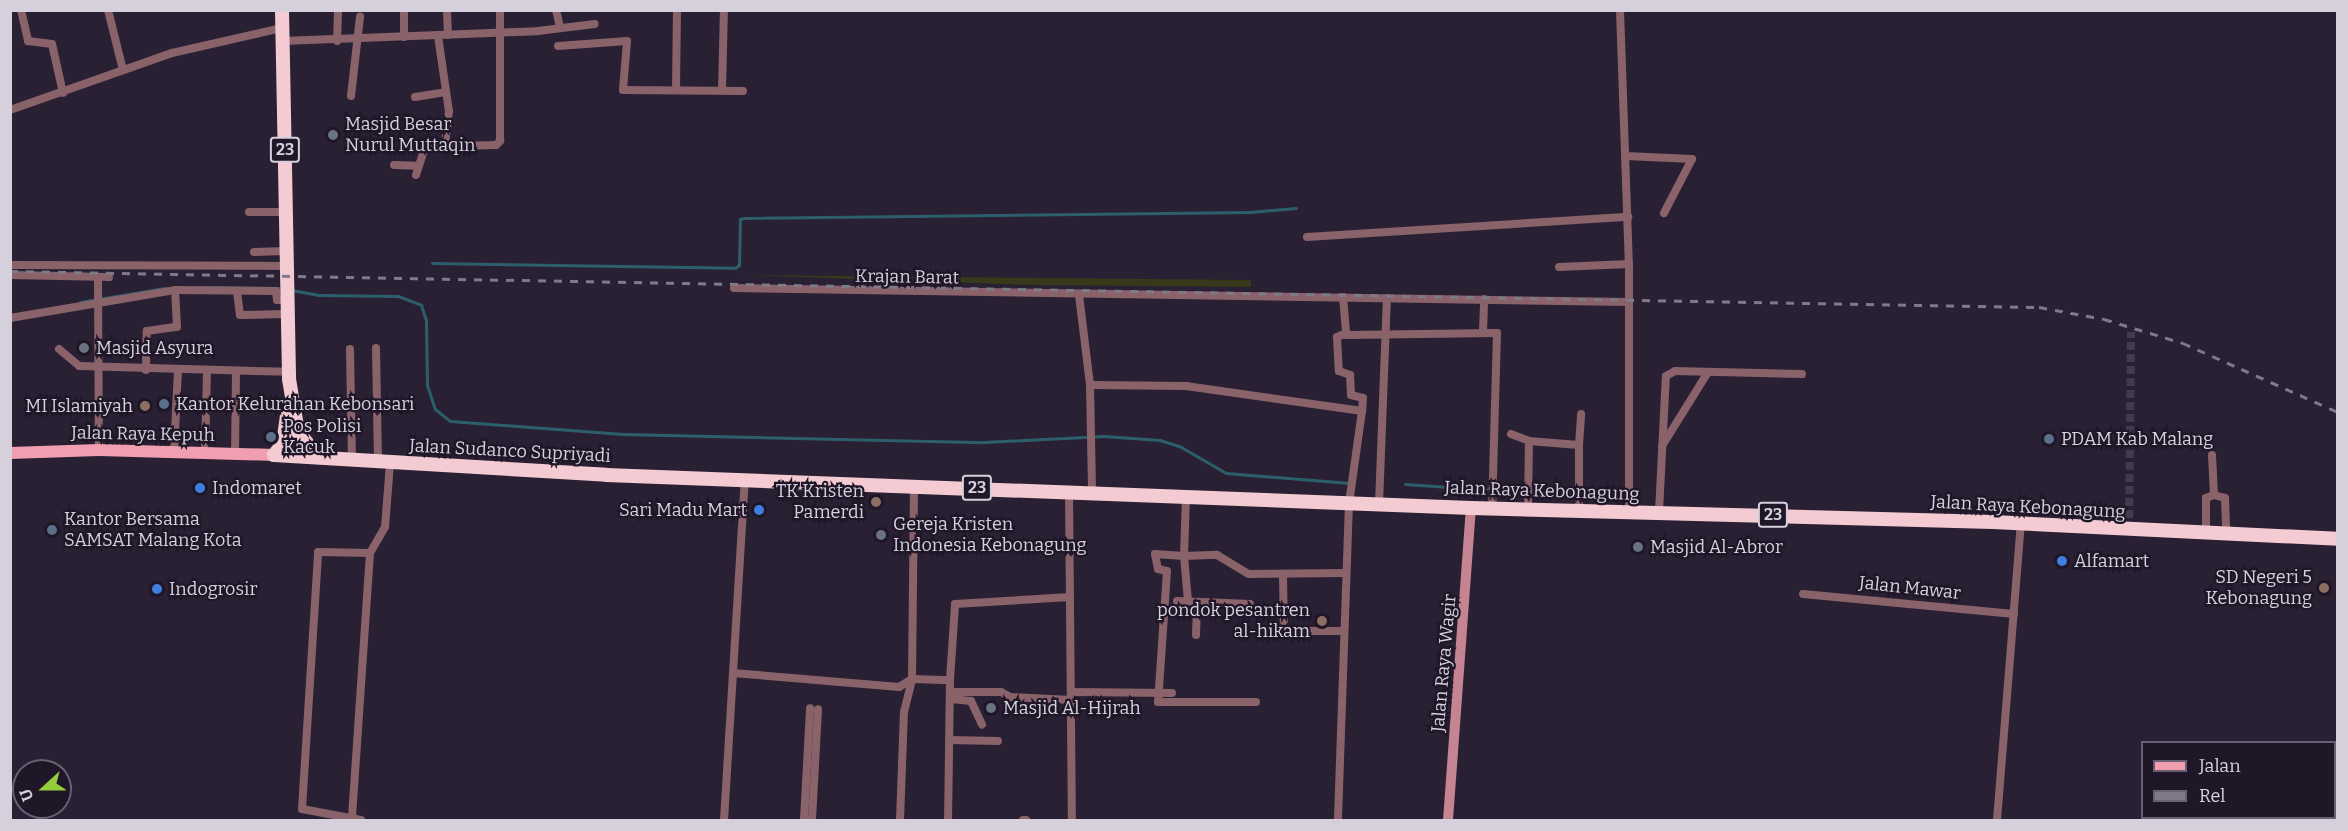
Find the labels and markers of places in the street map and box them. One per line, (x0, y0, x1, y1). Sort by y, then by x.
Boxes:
place label: Masjid Besar Nurul Muttaqin (345, 114, 475, 156)
marker: Masjid Besar Nurul Muttaqin (326, 128, 340, 142)
place label: Masjid Asyura (96, 337, 213, 359)
marker: Masjid Asyura (77, 341, 91, 355)
place label: Kantor Kelurahan Kebonsari (176, 393, 414, 415)
place label: MI Islamiyah (25, 395, 133, 417)
marker: Kantor Kelurahan Kebonsari (157, 397, 171, 411)
marker: MI Islamiyah (138, 399, 152, 413)
place label: Pos Polisi Kacuk (283, 416, 361, 458)
place label: PDAM Kab Malang (2061, 428, 2213, 450)
marker: Pos Polisi Kacuk (264, 430, 278, 444)
marker: PDAM Kab Malang (2042, 432, 2056, 446)
place label: Indomaret (212, 477, 302, 499)
marker: Indomaret (193, 481, 207, 495)
place label: TK Kristen Pamerdi (776, 481, 864, 524)
marker: TK Kristen Pamerdi (869, 495, 883, 509)
place label: Sari Madu Mart (619, 499, 747, 521)
marker: Sari Madu Mart (752, 503, 766, 517)
place label: Kantor Bersama SAMSAT Malang Kota (64, 509, 242, 552)
place label: Gereja Kristen Indonesia Kebonagung (893, 514, 1087, 556)
marker: Kantor Bersama SAMSAT Malang Kota (45, 523, 59, 537)
marker: Gereja Kristen Indonesia Kebonagung (874, 528, 888, 542)
place label: Masjid Al-Abror (1650, 536, 1783, 558)
marker: Masjid Al-Abror (1631, 540, 1645, 554)
place label: Alfamart (2074, 550, 2149, 572)
marker: Alfamart (2055, 554, 2069, 568)
place label: SD Negeri 5 Kebonagung (2205, 567, 2312, 610)
place label: Indogrosir (169, 578, 257, 600)
marker: SD Negeri 5 Kebonagung (2317, 581, 2331, 595)
marker: Indogrosir (150, 582, 164, 596)
place label: pondok pesantren al-hikam (1157, 600, 1310, 642)
marker: pondok pesantren al-hikam (1315, 614, 1329, 628)
place label: Masjid Al-Hijrah (1003, 697, 1141, 719)
marker: Masjid Al-Hijrah (984, 701, 998, 715)

